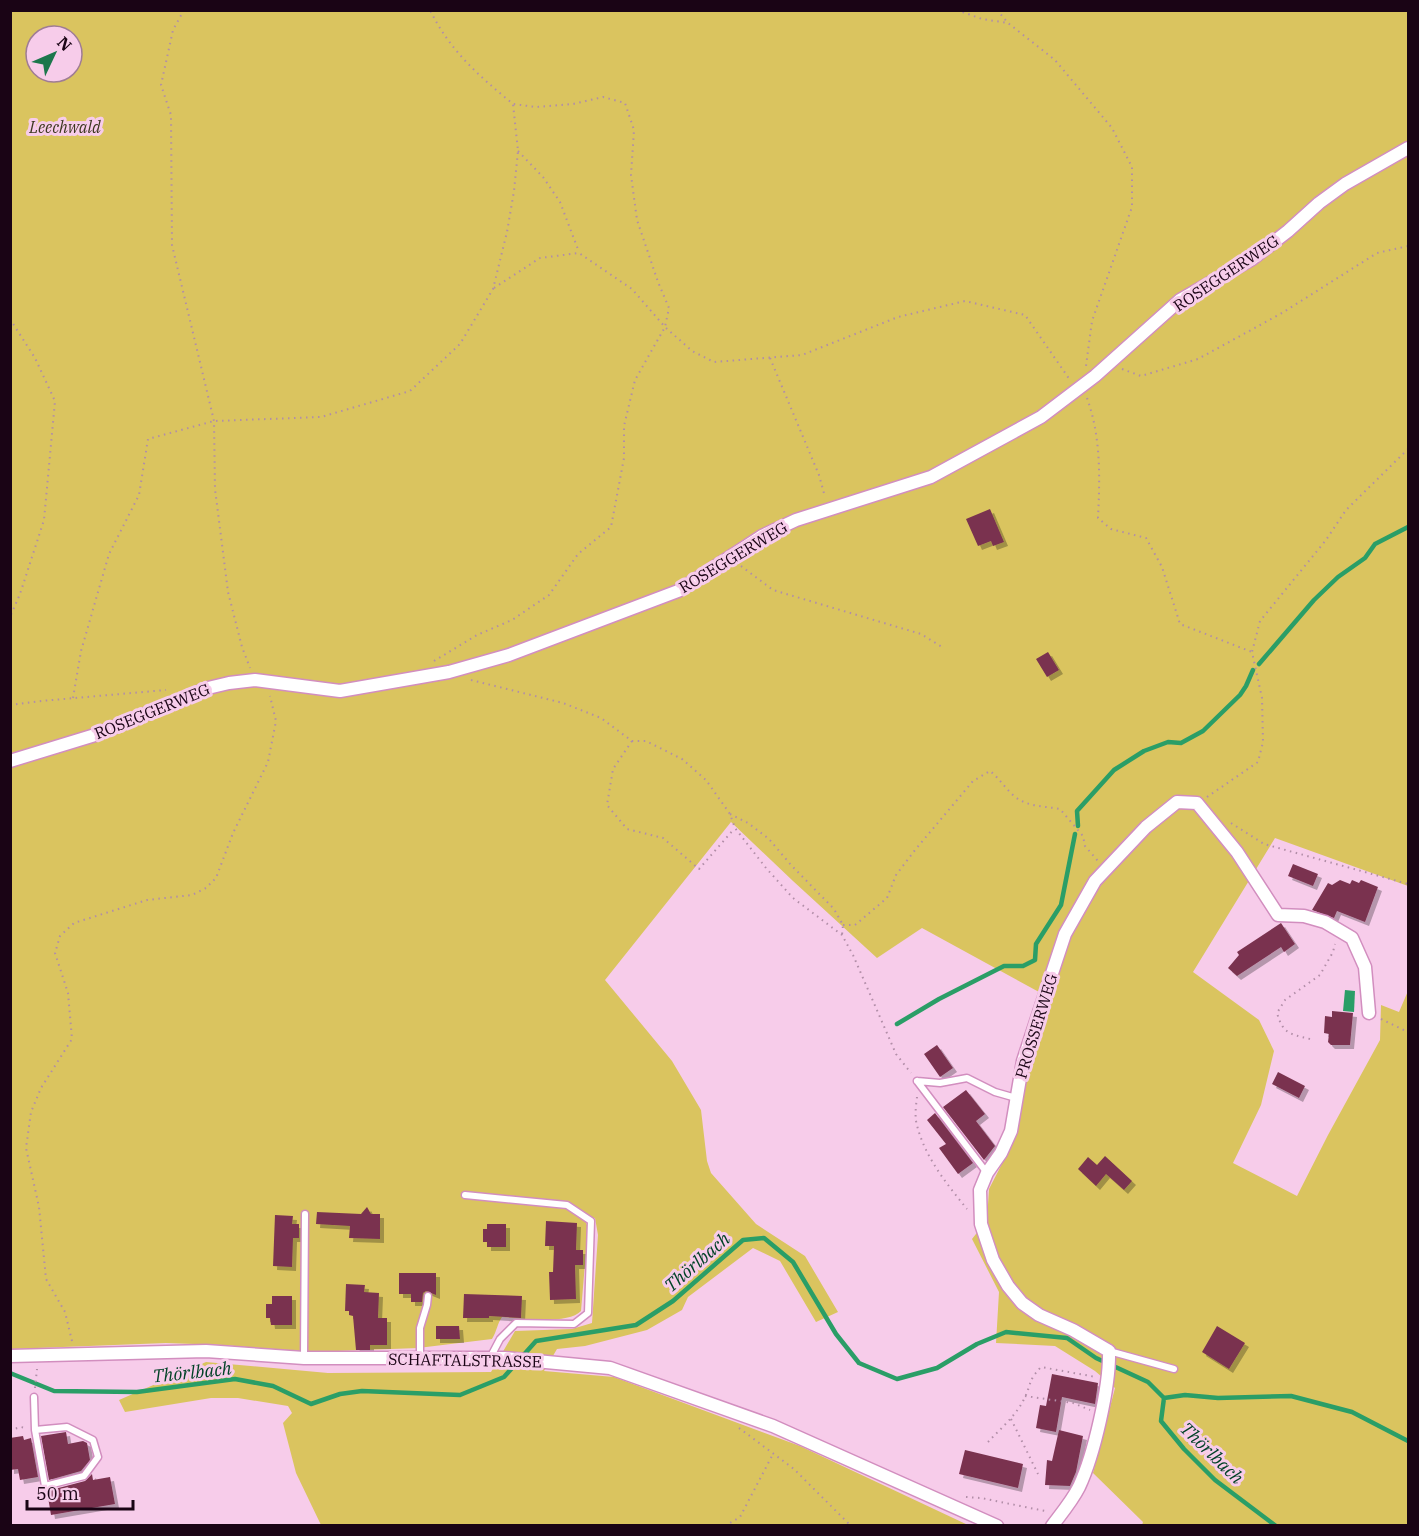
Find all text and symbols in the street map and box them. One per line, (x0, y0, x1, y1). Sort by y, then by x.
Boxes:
north arrow (24, 24, 84, 84)
text: N (53, 32, 76, 55)
park label: Leechwald (28, 117, 101, 137)
street label: ROSEGGERWEG (1169, 230, 1283, 316)
street label: ROSEGGERWEG (675, 517, 791, 597)
street label: ROSEGGERWEG (91, 679, 213, 743)
street label: PROSSERWEG (1011, 971, 1061, 1081)
water label: Thörlbach (659, 1227, 735, 1297)
street label: SCHAFTALSTRASSE (388, 1349, 542, 1371)
water label: Thörlbach (151, 1356, 233, 1388)
water label: Thörlbach (1175, 1417, 1249, 1489)
scale bar (27, 1473, 134, 1511)
text: 50 m (36, 1482, 79, 1505)

